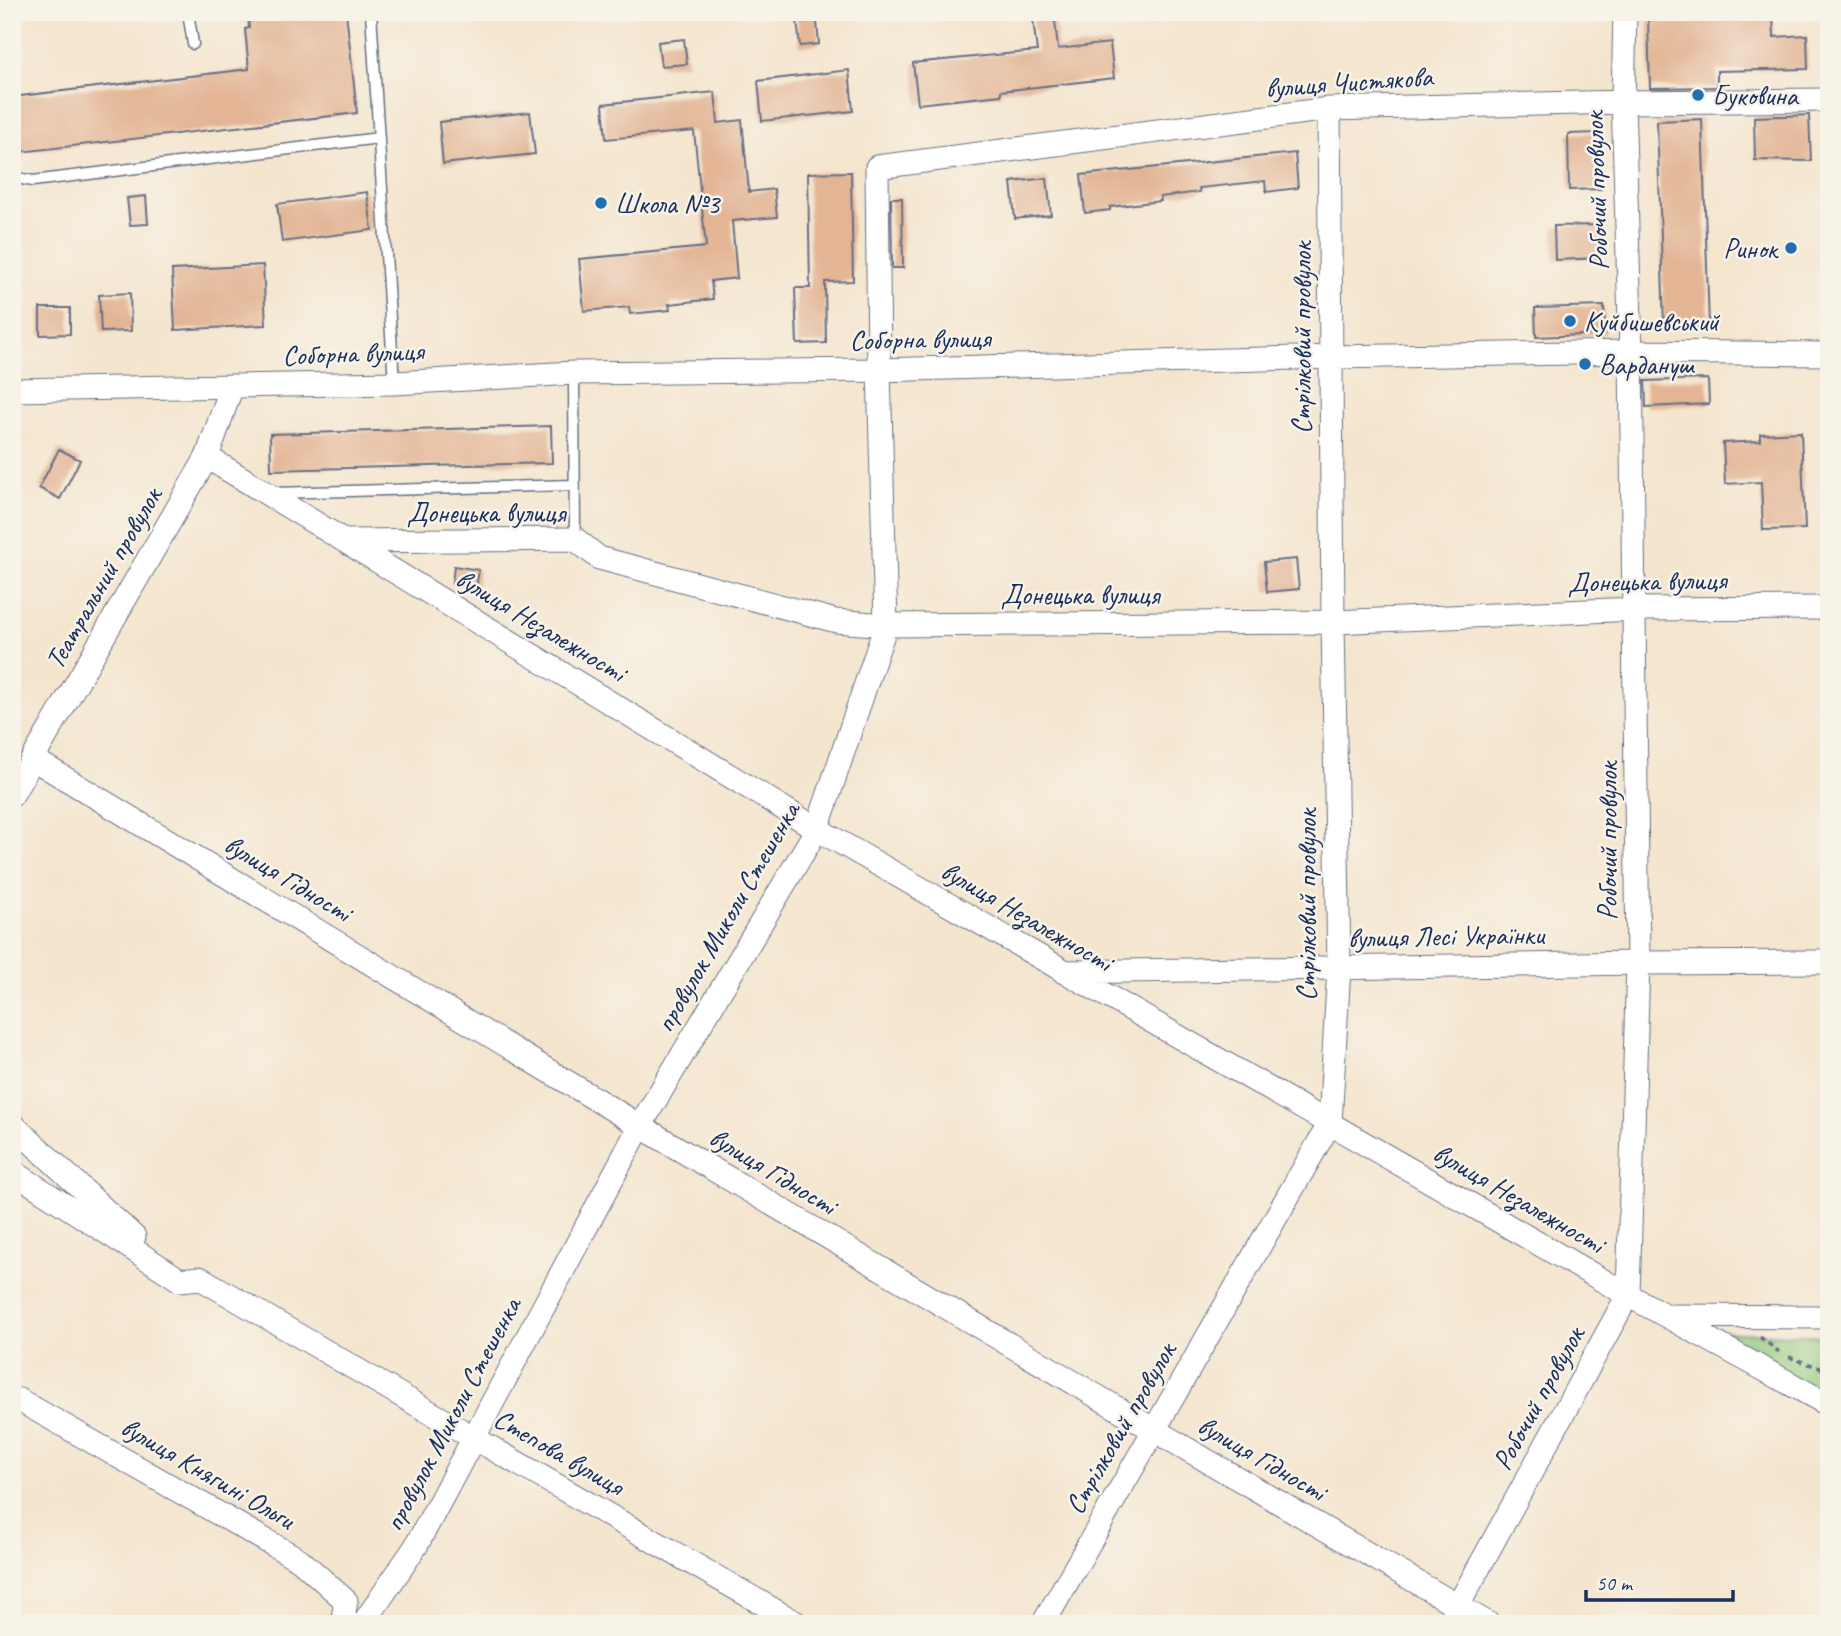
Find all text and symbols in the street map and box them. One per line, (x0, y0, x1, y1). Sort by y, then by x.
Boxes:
street label: вулиця Чистякова (1264, 59, 1436, 105)
place label: Буковина (1712, 78, 1800, 113)
marker: Буковина (1690, 87, 1706, 103)
street label: Робочий провулок (1576, 108, 1616, 271)
place label: Школа №3 (615, 186, 722, 221)
marker: Школа №3 (593, 195, 609, 211)
place label: Ринок (1723, 231, 1780, 266)
street label: Стрілковий провулок (1284, 239, 1319, 434)
marker: Ринок (1783, 240, 1799, 256)
place label: Куйбишевський (1584, 304, 1720, 339)
marker: Куйбишевський (1562, 313, 1578, 329)
street label: Соборна вулиця (849, 320, 993, 358)
street label: Соборна вулиця (282, 333, 426, 373)
place label: Вардануш (1599, 347, 1695, 382)
marker: Вардануш (1577, 356, 1593, 372)
street label: Театральний провулок (37, 479, 170, 675)
street label: Донецька вулиця (407, 495, 568, 530)
street label: вулиця Незалежності (449, 561, 636, 692)
street label: Донецька вулиця (1567, 562, 1729, 600)
street label: Донецька вулиця (1001, 577, 1162, 612)
street label: Робочий провулок (1590, 759, 1625, 920)
street label: провулок Миколи Стешенка (647, 794, 808, 1038)
street label: Стрілковий провулок (1289, 806, 1324, 1001)
street label: вулиця Гідності (218, 826, 361, 932)
street label: вулиця Незалежності (935, 853, 1122, 982)
street label: вулиця Лесі Українки (1348, 917, 1546, 955)
street label: вулиця Гідності (703, 1119, 846, 1225)
street label: вулиця Незалежності (1427, 1135, 1614, 1264)
street label: провулок Миколи Стешенка (376, 1289, 530, 1537)
street label: Робочий провулок (1484, 1318, 1593, 1476)
street label: Стрілковий провулок (1057, 1334, 1185, 1520)
street label: Степова вулиця (488, 1401, 632, 1504)
street label: вулиця Гідності (1192, 1407, 1336, 1511)
street label: вулиця Княгині Ольги (115, 1409, 302, 1538)
scale bar (1586, 1559, 1732, 1603)
text: 50 m (1596, 1570, 1634, 1596)

